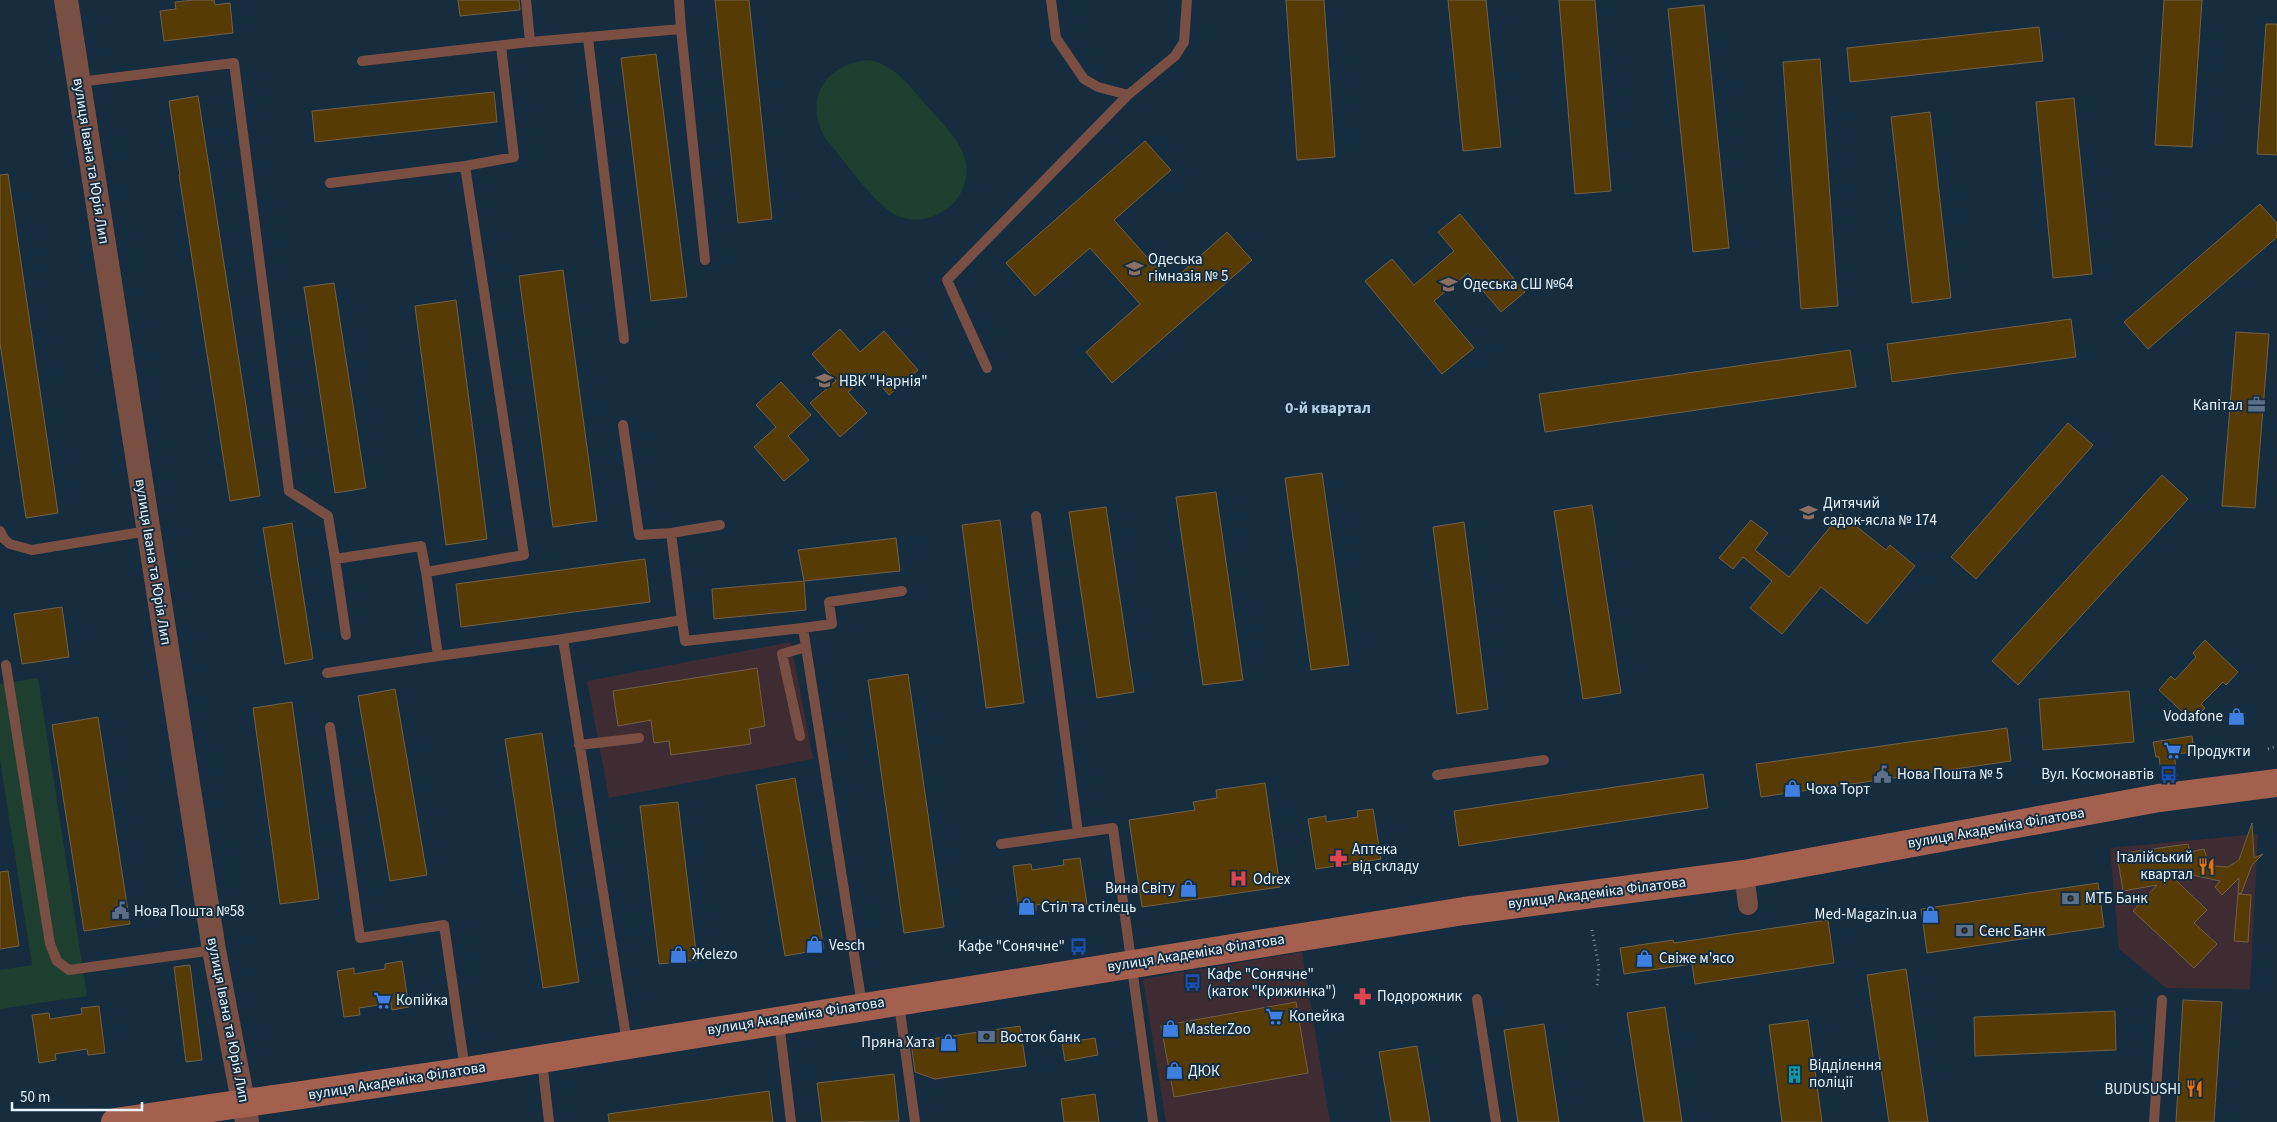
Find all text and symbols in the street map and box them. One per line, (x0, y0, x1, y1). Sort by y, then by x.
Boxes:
street label: вулиця Івана та Юрія Лип (68, 76, 114, 246)
place label: Одеська гімназія № 5 (1148, 249, 1228, 287)
school or university icon: Одеська гімназія № 5 (1124, 258, 1144, 278)
school or university icon: Одеська СШ №64 (1439, 274, 1459, 294)
place label: Одеська СШ №64 (1463, 274, 1574, 295)
school or university icon: НВК "Нарнія" (815, 371, 835, 391)
place label: НВК "Нарнія" (839, 371, 928, 392)
place label: Капітал (2193, 395, 2243, 416)
office icon: Капітал (2247, 395, 2267, 415)
district label: 0-й квартал (1285, 397, 1371, 419)
street label: вулиця Івана та Юрія Лип (130, 477, 176, 647)
place label: Дитячий садок-ясла № 174 (1823, 493, 1938, 531)
school or university icon: Дитячий садок-ясла № 174 (1799, 502, 1819, 522)
place label: Vodafone (2163, 706, 2223, 727)
shop icon: Vodafone (2227, 706, 2247, 726)
supermarket icon: Продукти (2163, 741, 2183, 761)
place label: Продукти (2187, 741, 2251, 762)
public building icon: Нова Пошта № 5 (1873, 764, 1893, 784)
place label: Нова Пошта № 5 (1897, 764, 2003, 785)
place label: Вул. Космонавтів (2041, 764, 2154, 785)
bus stop icon: Вул. Космонавтів (2158, 764, 2178, 784)
shop icon: Чоха Торт (1782, 779, 1802, 799)
place label: Чоха Торт (1806, 779, 1870, 800)
street label: вулиця Академіка Філатова (1906, 802, 2086, 854)
place label: Аптека від складу (1352, 839, 1419, 877)
place label: Італійський квартал (2116, 847, 2193, 885)
pharmacy icon: Аптека від складу (1328, 848, 1348, 868)
restaurant icon: Італійський квартал (2197, 856, 2217, 876)
hospital icon: Odrex (1229, 869, 1249, 889)
place label: Odrex (1253, 869, 1291, 890)
street label: вулиця Академіка Філатова (1507, 872, 1687, 914)
place label: Вина Світу (1105, 878, 1175, 899)
shop icon: Вина Світу (1179, 878, 1199, 898)
bank icon: МТБ Банк (2061, 888, 2081, 908)
place label: МТБ Банк (2085, 888, 2148, 909)
shop icon: Стіл та стілець (1017, 897, 1037, 917)
place label: Стіл та стілець (1041, 897, 1136, 918)
public building icon: Нова Пошта №58 (110, 901, 130, 921)
place label: Нова Пошта №58 (134, 901, 245, 922)
place label: Med-Magazin.ua (1815, 904, 1917, 925)
shop icon: Med-Magazin.ua (1921, 904, 1941, 924)
bank icon: Сенс Банк (1955, 921, 1975, 941)
place label: Сенс Банк (1979, 921, 2046, 942)
street label: вулиця Академіка Філатова (1106, 929, 1286, 977)
shop icon: Vesch (805, 935, 825, 955)
place label: Vesch (829, 935, 865, 956)
street label: вулиця Івана та Юрія Лип (202, 936, 254, 1104)
place label: Кафе "Сонячне" (958, 936, 1065, 957)
bus stop icon: Кафе "Сонячне" (1069, 936, 1089, 956)
shop icon: Жelezo (668, 944, 688, 964)
place label: Жelezo (692, 944, 738, 965)
shop icon: Свіже м'ясо (1635, 948, 1655, 968)
place label: Свіже м'ясо (1659, 948, 1735, 969)
place label: Кафе "Сонячне" (каток "Крижинка") (1207, 964, 1336, 1002)
bus stop icon: Кафе "Сонячне" (каток "Крижинка") (1183, 973, 1203, 993)
pharmacy icon: Подорожник (1353, 986, 1373, 1006)
place label: Подорожник (1377, 986, 1463, 1007)
supermarket icon: Копійка (372, 990, 392, 1010)
place label: Копійка (396, 990, 448, 1011)
street label: вулиця Академіка Філатова (706, 992, 886, 1040)
supermarket icon: Копейка (1265, 1006, 1285, 1026)
place label: Копейка (1289, 1006, 1345, 1027)
shop icon: MasterZoo (1161, 1019, 1181, 1039)
place label: MasterZoo (1185, 1019, 1251, 1040)
bank icon: Восток банк (976, 1027, 996, 1047)
place label: Восток банк (1000, 1027, 1081, 1048)
place label: Пряна Хата (861, 1032, 935, 1053)
shop icon: Пряна Хата (939, 1032, 959, 1052)
place label: Відділення поліції (1809, 1055, 1882, 1093)
street label: вулиця Академіка Філатова (307, 1057, 487, 1105)
shop icon: ДЮК (1164, 1061, 1184, 1081)
place label: ДЮК (1188, 1061, 1220, 1082)
building icon: Відділення поліції (1785, 1064, 1805, 1084)
place label: BUDUSUSHI (2104, 1079, 2181, 1100)
restaurant icon: BUDUSUSHI (2185, 1079, 2205, 1099)
scale bar (12, 1080, 142, 1112)
text: 50 m (20, 1087, 50, 1108)

